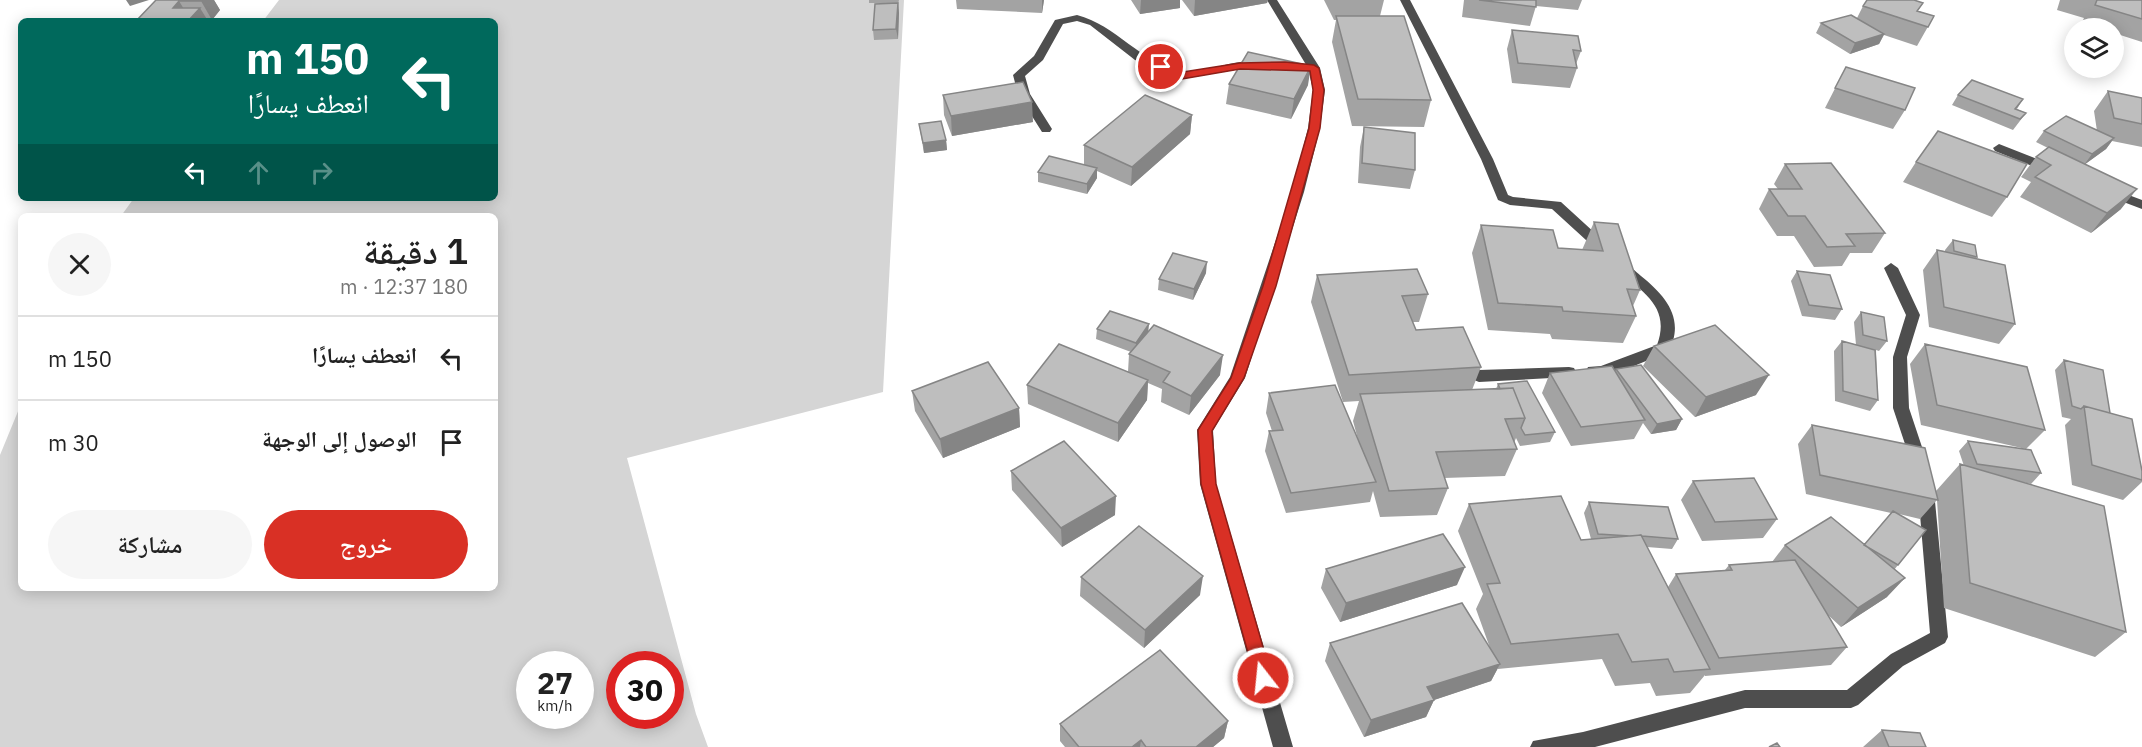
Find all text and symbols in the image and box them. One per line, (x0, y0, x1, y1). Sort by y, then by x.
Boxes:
map controls (2064, 18, 2124, 78)
button: layers (2064, 18, 2124, 78)
text: 150 m (246, 31, 369, 86)
pin (1135, 41, 1186, 92)
icon: left (390, 42, 468, 120)
icon: arrive (1144, 50, 1177, 83)
text: انعطف يسارًا (248, 85, 369, 120)
icon: left (179, 156, 212, 189)
icon: ahead (242, 156, 275, 189)
icon: right (305, 156, 338, 189)
text: 1 دقيقة (363, 227, 468, 274)
button: close (48, 233, 111, 296)
text: 180 m · 12:37 (340, 273, 468, 300)
text: انعطف يسارًا (312, 340, 417, 369)
icon: left (435, 342, 468, 375)
text: 150 m (48, 344, 112, 373)
text: الوصول إلى الوجهة (262, 424, 417, 453)
icon: arrive (435, 426, 468, 459)
text: 30 m (48, 428, 99, 457)
button: مشاركة (48, 510, 252, 579)
button: خروج (264, 510, 468, 579)
position arrow (1231, 646, 1295, 710)
speed limit sign: 30 (606, 651, 684, 729)
text: 27 (537, 663, 573, 702)
text: km/h (537, 696, 573, 715)

